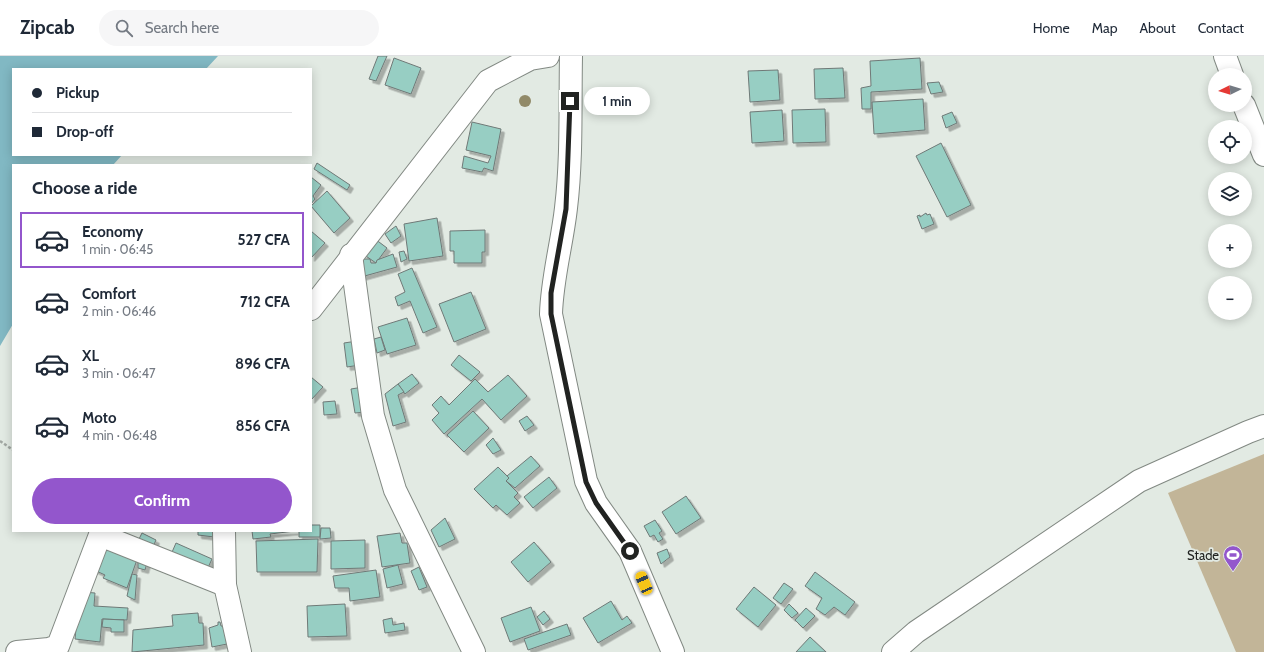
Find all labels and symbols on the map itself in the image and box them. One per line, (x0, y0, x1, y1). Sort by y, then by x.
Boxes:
north arrow (1208, 68, 1252, 112)
callout: 1 min (584, 87, 650, 115)
route end (561, 92, 579, 110)
route start (621, 542, 639, 560)
sports icon: Stade (1222, 544, 1244, 572)
place label: Stade (1187, 547, 1219, 563)
car (634, 570, 654, 596)

